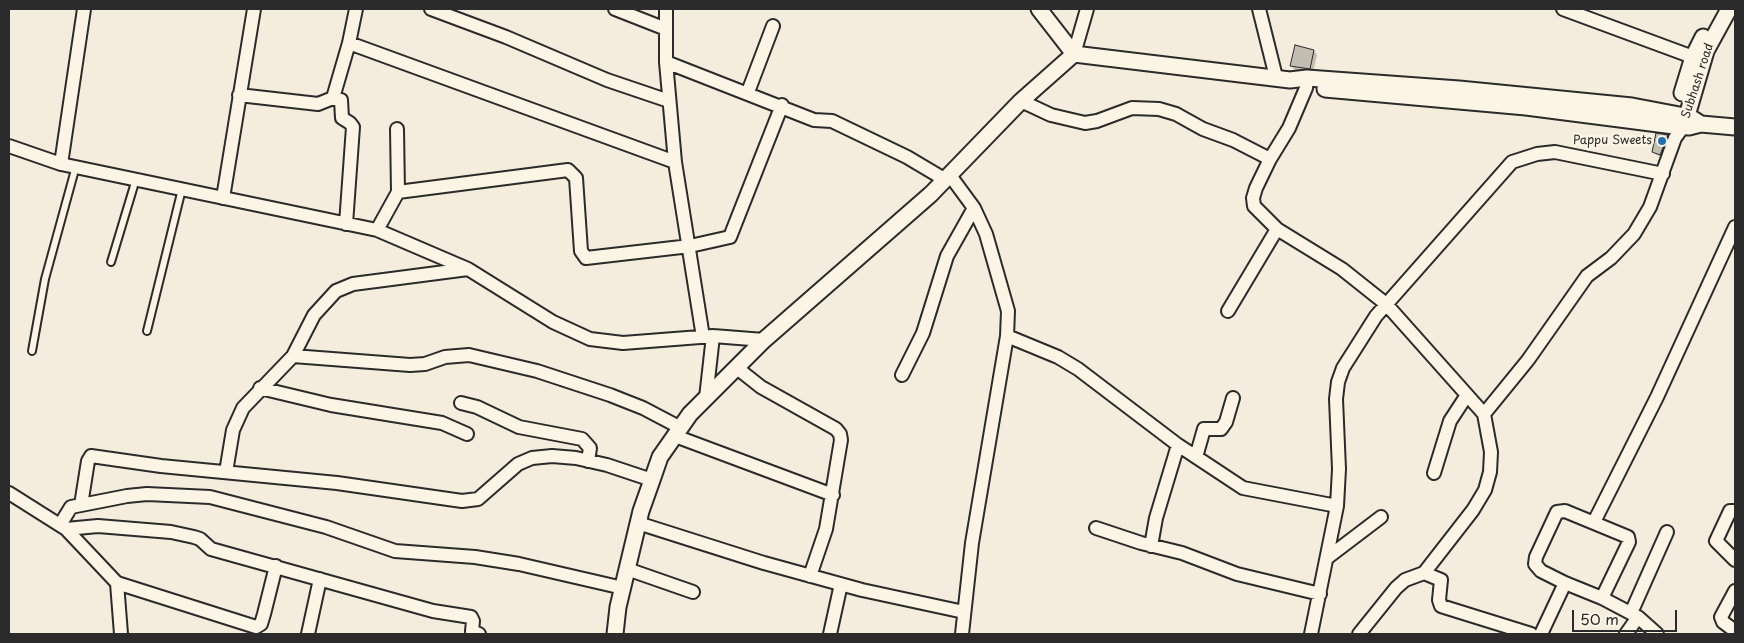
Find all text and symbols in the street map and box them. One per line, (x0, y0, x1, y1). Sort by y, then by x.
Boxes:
street label: Subhash road (1679, 42, 1717, 120)
place label: Pappu Sweets (1573, 134, 1652, 148)
marker: Pappu Sweets (1656, 135, 1668, 147)
scale bar (1574, 600, 1679, 632)
text: 50 m (1580, 607, 1619, 630)

